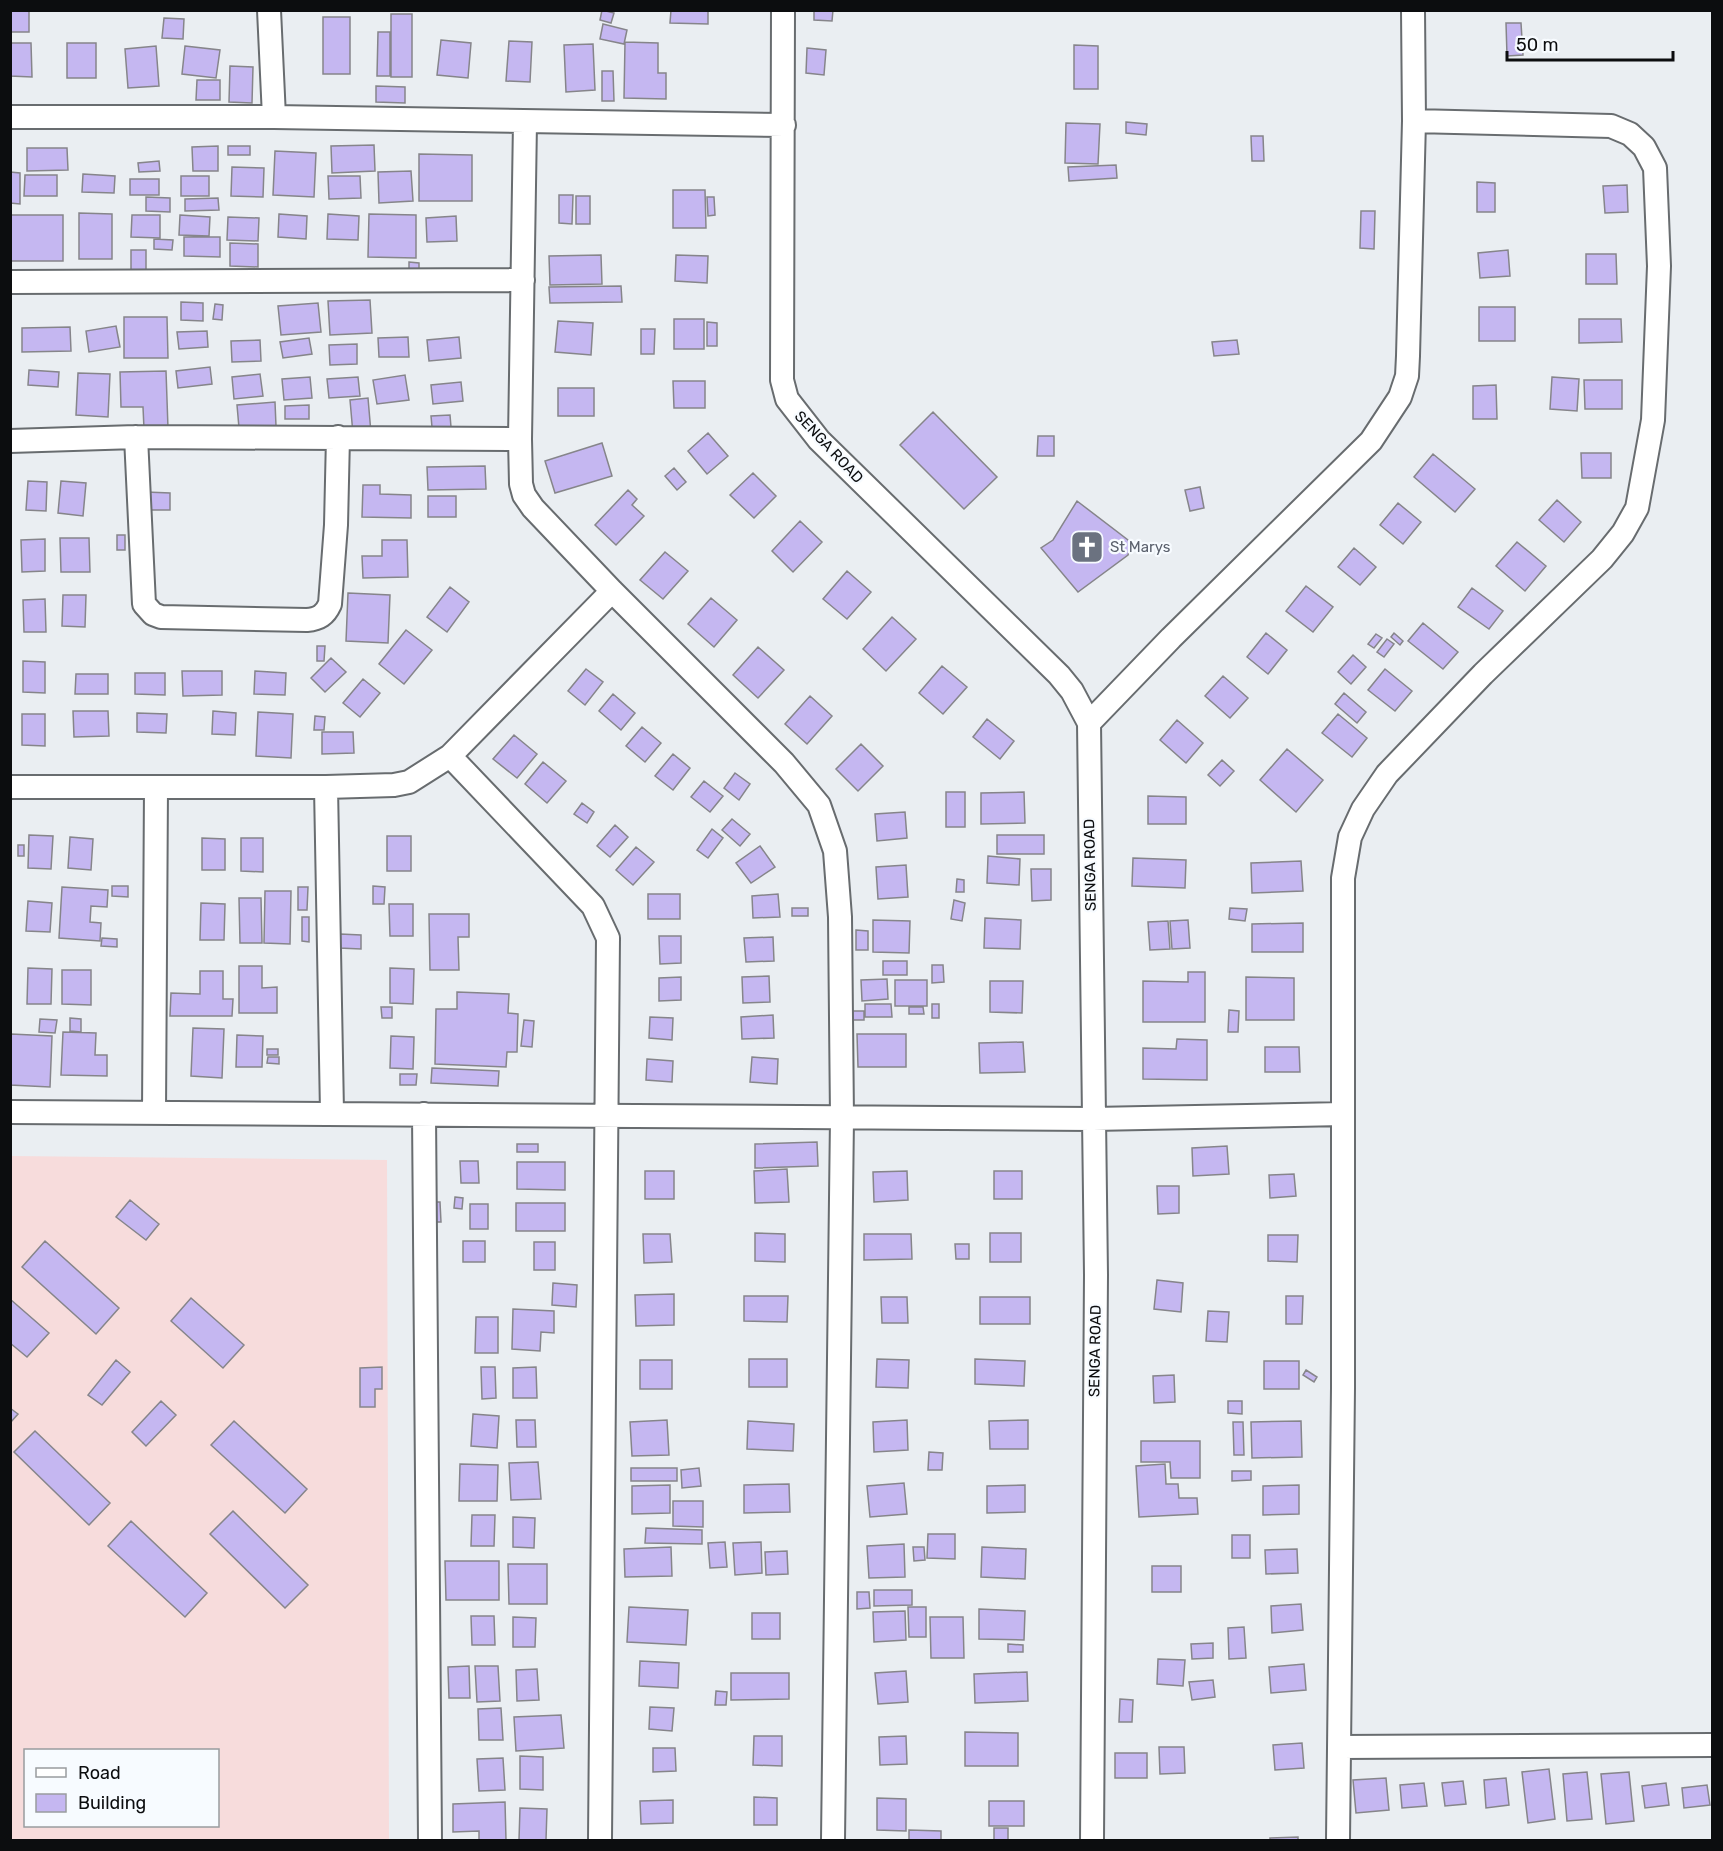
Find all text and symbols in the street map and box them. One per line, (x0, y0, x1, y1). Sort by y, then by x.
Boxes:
scale bar (1507, 24, 1674, 62)
text: 50 m (1516, 34, 1559, 56)
street label: SENGA ROAD (791, 407, 867, 487)
church icon: St Marys (1069, 529, 1105, 565)
place label: St Marys (1110, 538, 1171, 556)
street label: SENGA ROAD (1080, 819, 1100, 911)
street label: SENGA ROAD (1085, 1305, 1105, 1397)
legend (24, 1749, 219, 1827)
text: Road (78, 1762, 121, 1784)
text: Building (78, 1792, 146, 1814)

